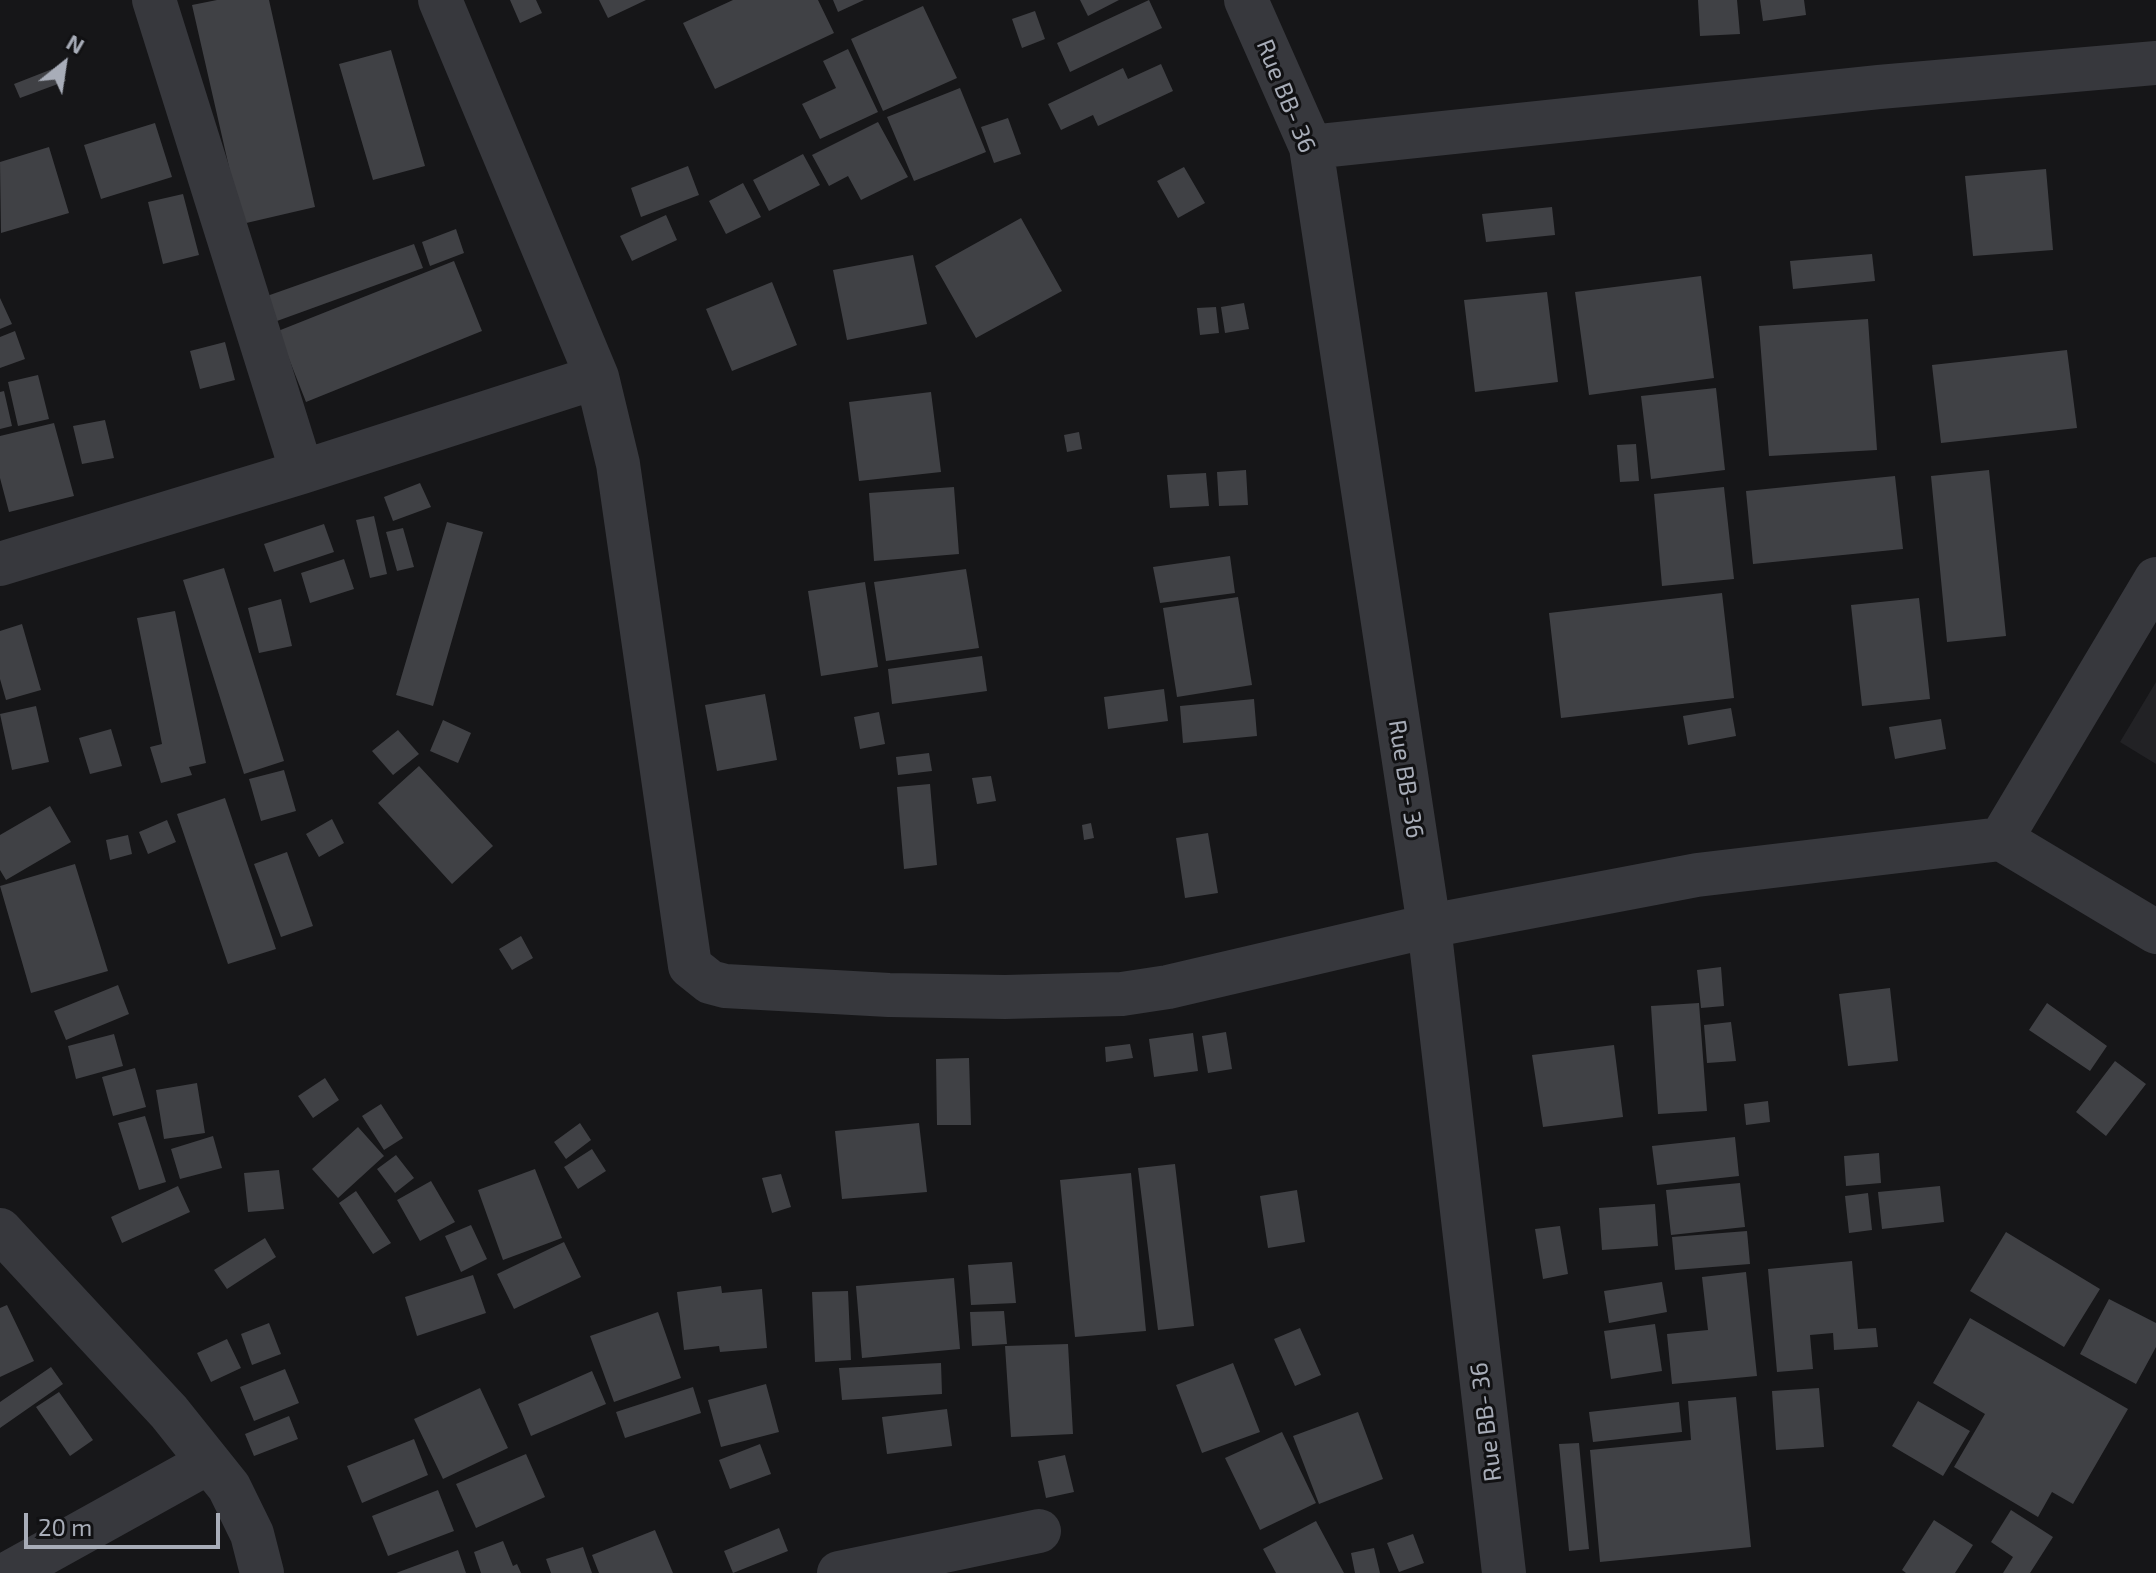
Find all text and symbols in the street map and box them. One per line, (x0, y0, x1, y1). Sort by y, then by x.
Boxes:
north arrow (24, 24, 104, 104)
text: N (63, 28, 89, 58)
street label: Rue BB- 36 (1250, 35, 1322, 157)
street label: Rue BB- 36 (1382, 718, 1430, 840)
street label: Rue BB- 36 (1464, 1361, 1508, 1483)
scale bar (28, 1497, 224, 1547)
text: 20 m (38, 1512, 92, 1541)

